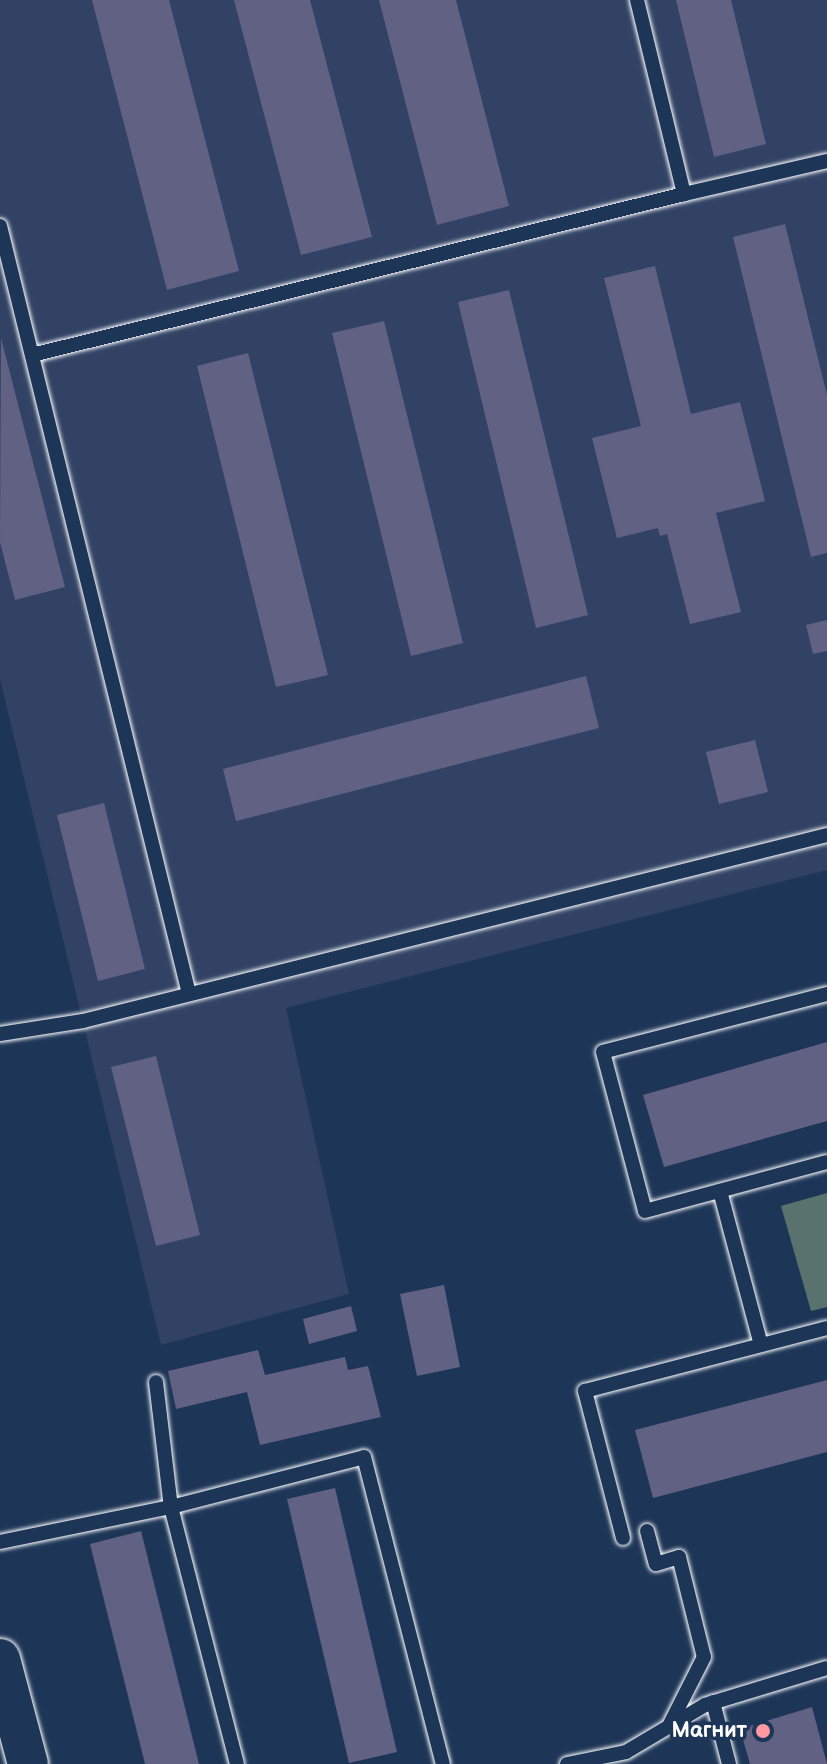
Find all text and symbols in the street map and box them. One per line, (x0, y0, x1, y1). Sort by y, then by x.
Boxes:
place label: Магнит (671, 1718, 747, 1744)
marker: Магнит (754, 1722, 772, 1740)

